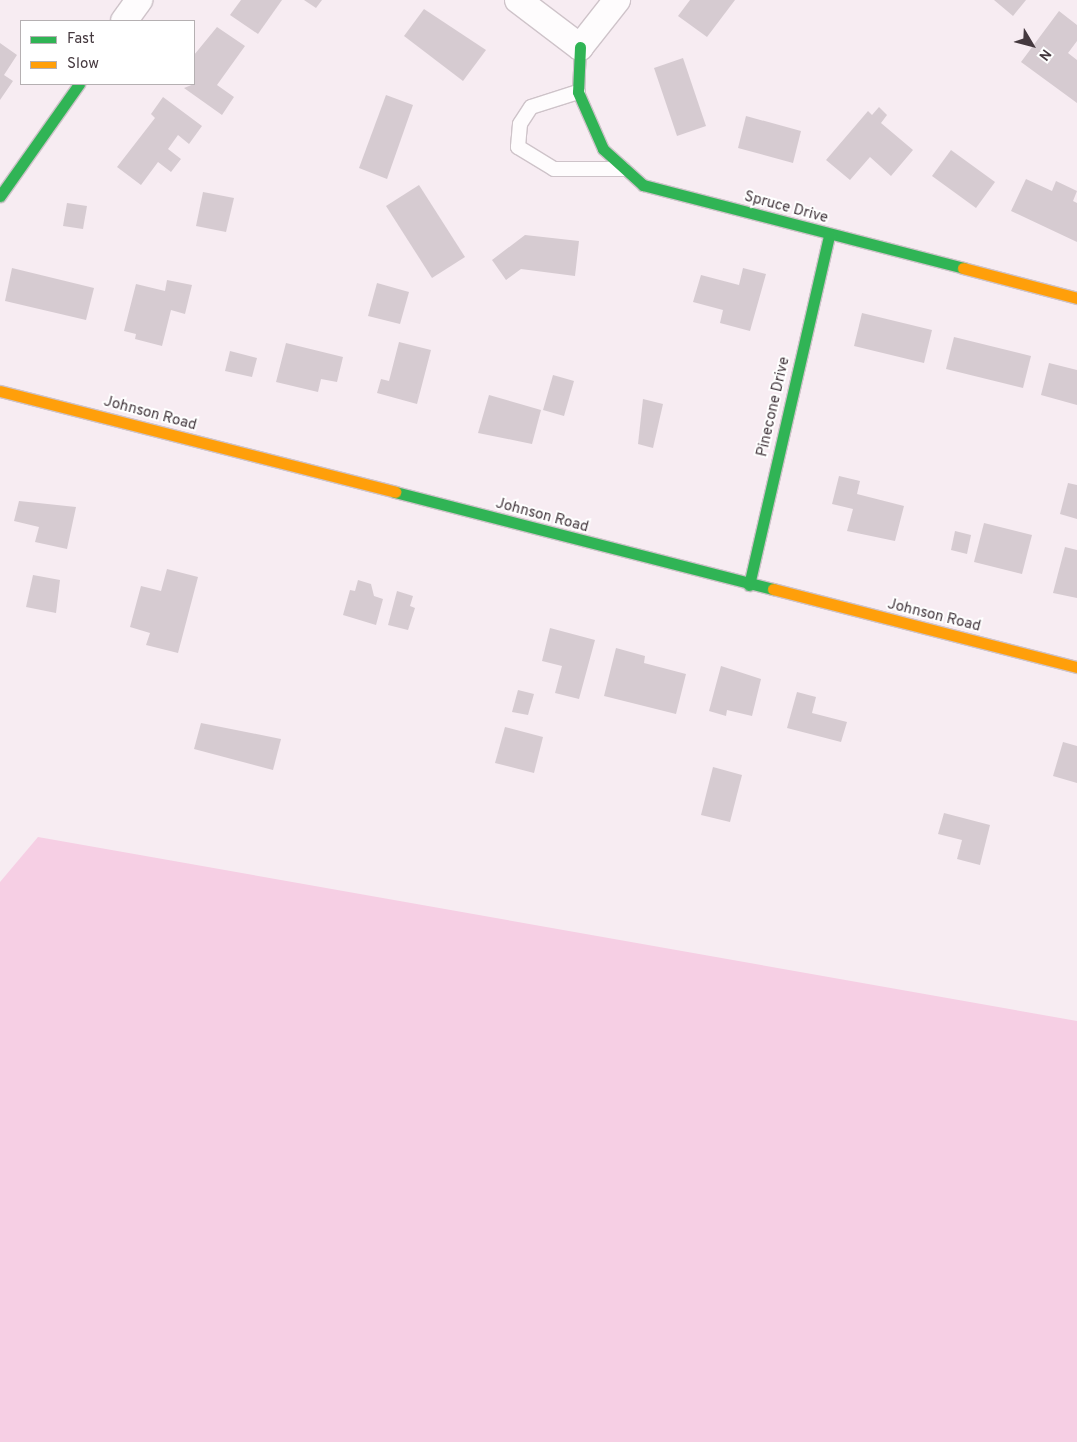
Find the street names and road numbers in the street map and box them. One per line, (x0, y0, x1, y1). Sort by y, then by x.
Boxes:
street label: Spruce Drive (742, 188, 830, 228)
street label: Pinecone Drive (754, 355, 794, 459)
street label: Johnson Road (102, 393, 198, 435)
street label: Johnson Road (494, 495, 590, 537)
street label: Johnson Road (885, 596, 983, 636)

